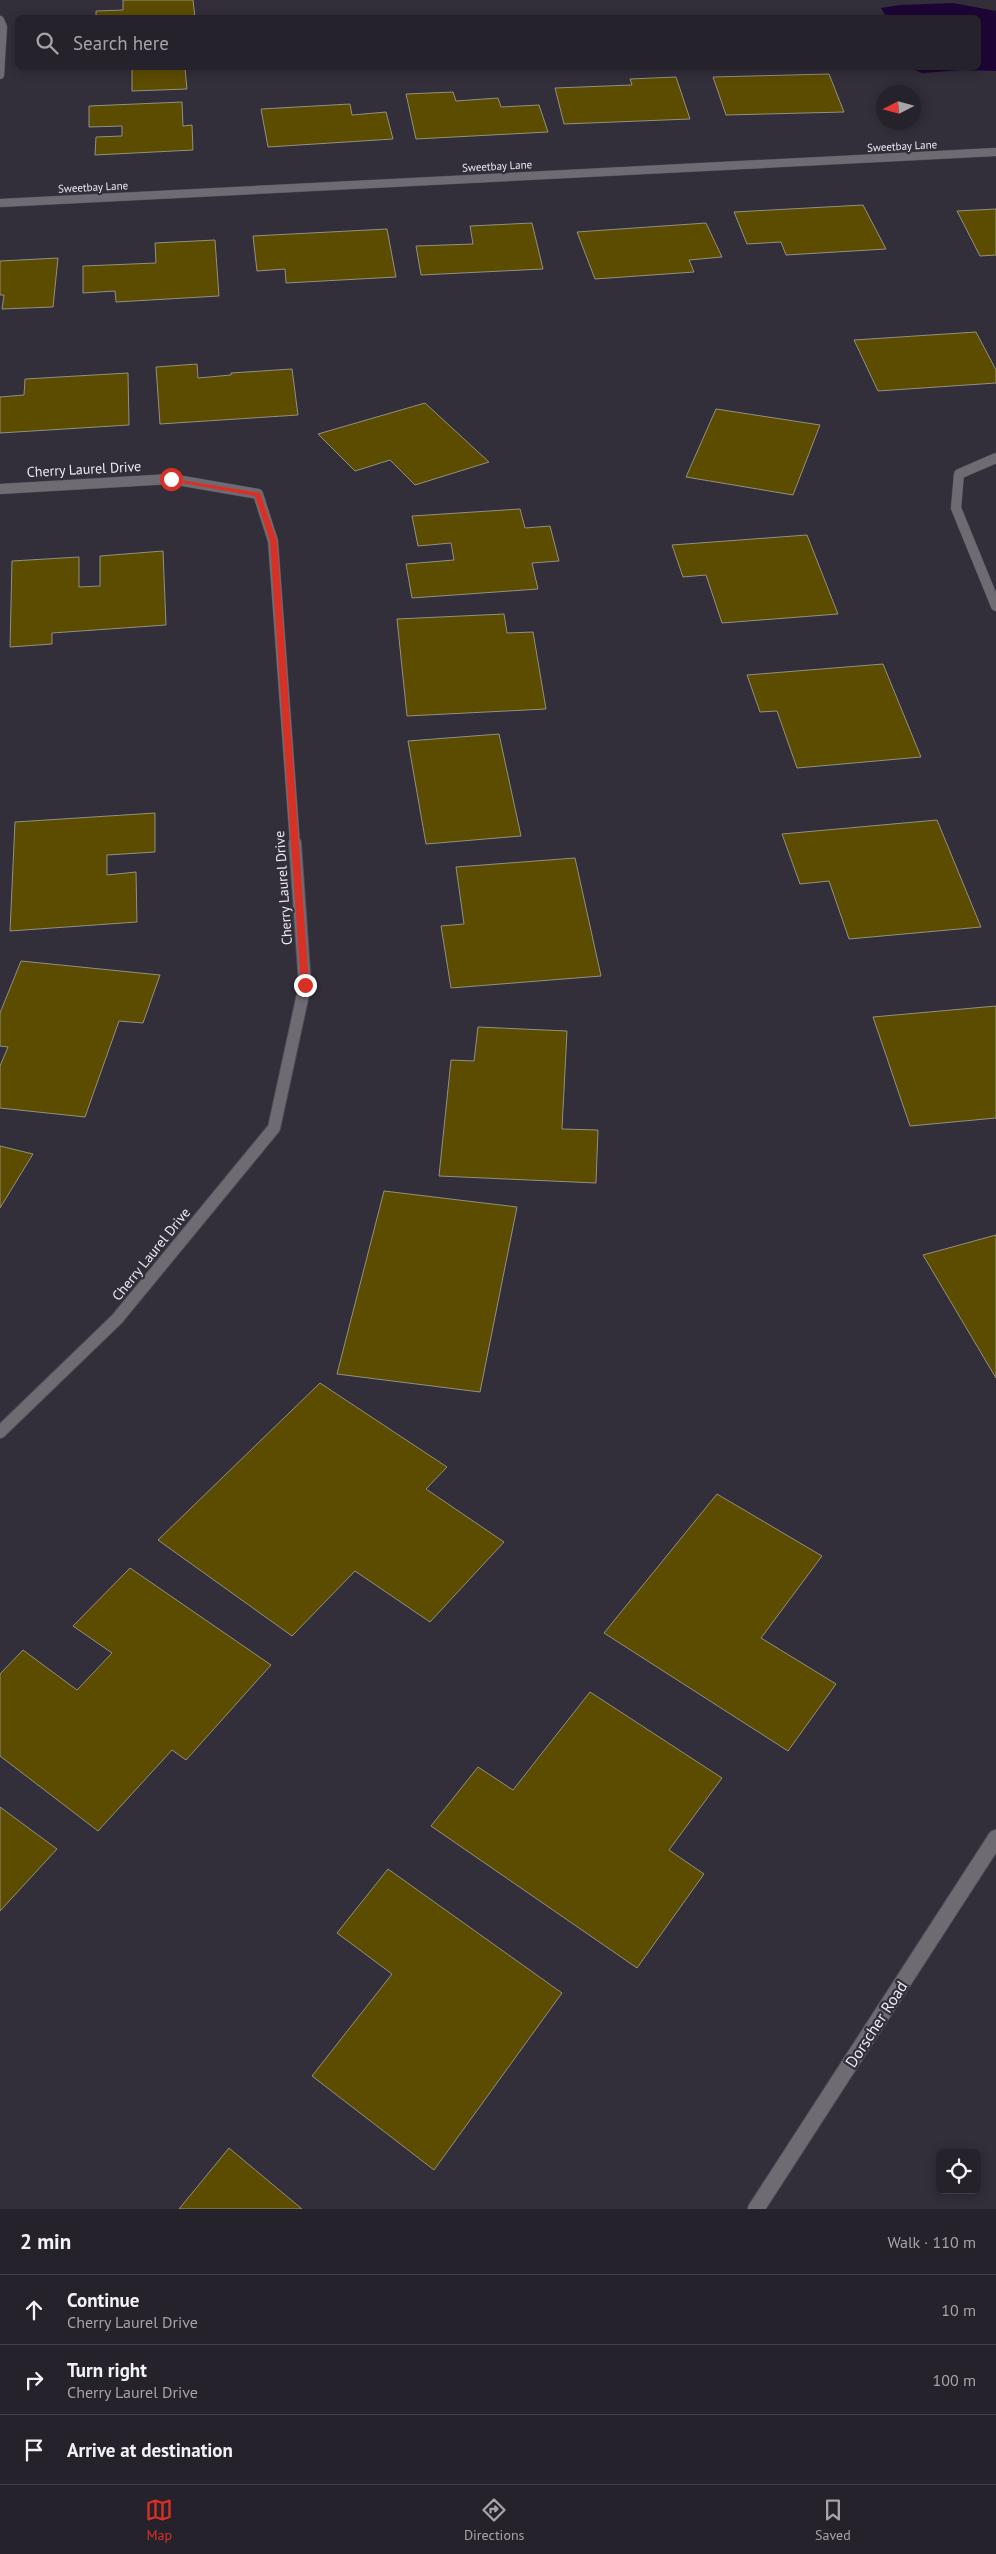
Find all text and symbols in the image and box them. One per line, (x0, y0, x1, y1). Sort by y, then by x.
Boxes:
search box (15, 15, 981, 70)
icon: search (33, 29, 61, 57)
text: Search here (73, 31, 169, 55)
north arrow (876, 85, 921, 130)
street label: Sweetbay Lane (867, 137, 938, 155)
street label: Sweetbay Lane (462, 157, 533, 175)
street label: Sweetbay Lane (58, 178, 129, 196)
street label: Cherry Laurel Drive (26, 457, 142, 481)
route start (160, 468, 183, 491)
street label: Cherry Laurel Drive (270, 830, 296, 946)
route end (294, 974, 317, 997)
street label: Cherry Laurel Drive (108, 1204, 194, 1304)
street label: Dorscher Road (841, 1977, 911, 2071)
map controls (936, 2149, 981, 2194)
button: locate (936, 2149, 981, 2194)
text: 2 min (20, 2228, 71, 2255)
text: Walk · 110 m (887, 2232, 976, 2252)
text: Continue (67, 2288, 139, 2312)
icon: ahead (20, 2296, 48, 2324)
text: 10 m (941, 2300, 976, 2320)
text: Cherry Laurel Drive (67, 2312, 198, 2332)
text: Turn right (67, 2358, 147, 2382)
icon: right (20, 2366, 48, 2394)
text: 100 m (933, 2370, 976, 2390)
text: Cherry Laurel Drive (67, 2382, 198, 2402)
icon: arrive (20, 2436, 48, 2464)
text: Arrive at destination (67, 2438, 233, 2462)
tab: Map (145, 2496, 173, 2544)
tab: Directions (464, 2496, 524, 2544)
tab: Saved (815, 2496, 851, 2544)

